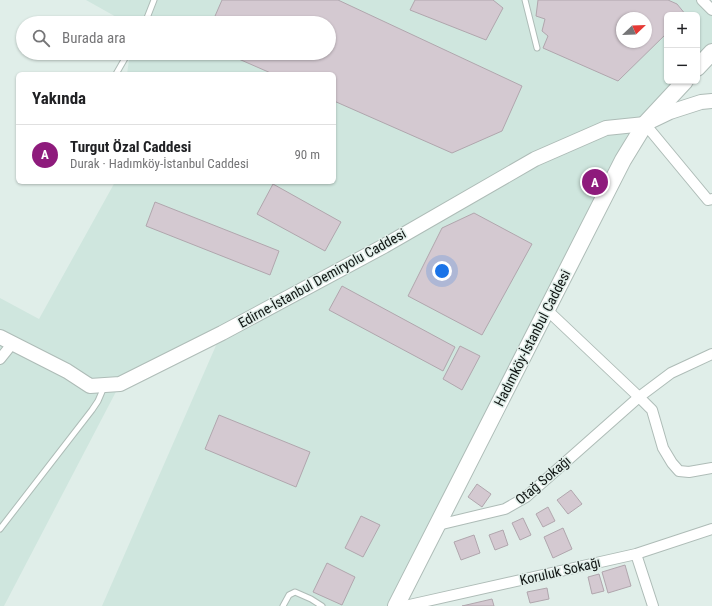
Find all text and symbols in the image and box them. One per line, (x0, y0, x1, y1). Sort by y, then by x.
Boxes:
north arrow (616, 12, 652, 48)
map controls (664, 12, 700, 84)
button: + (664, 12, 700, 48)
search box (16, 16, 336, 60)
icon: search (30, 27, 52, 49)
text: Burada ara (62, 29, 126, 47)
button: − (664, 48, 700, 84)
text: Yakında (32, 88, 86, 108)
text: Turgut Özal Caddesi (70, 138, 191, 156)
text: A (41, 147, 49, 162)
text: 90 m (294, 147, 320, 162)
text: Durak · Hadımköy-İstanbul Caddesi (70, 156, 249, 171)
pin: A (582, 167, 608, 197)
street label: Edirne-İstanbul Demiryolu Caddesi (235, 225, 409, 331)
your location (432, 261, 452, 281)
street label: Hadımköy-İstanbul Caddesi (491, 267, 573, 409)
street label: Otağ Sokağı (512, 452, 574, 508)
street label: Koruluk Sokağı (518, 554, 602, 588)

